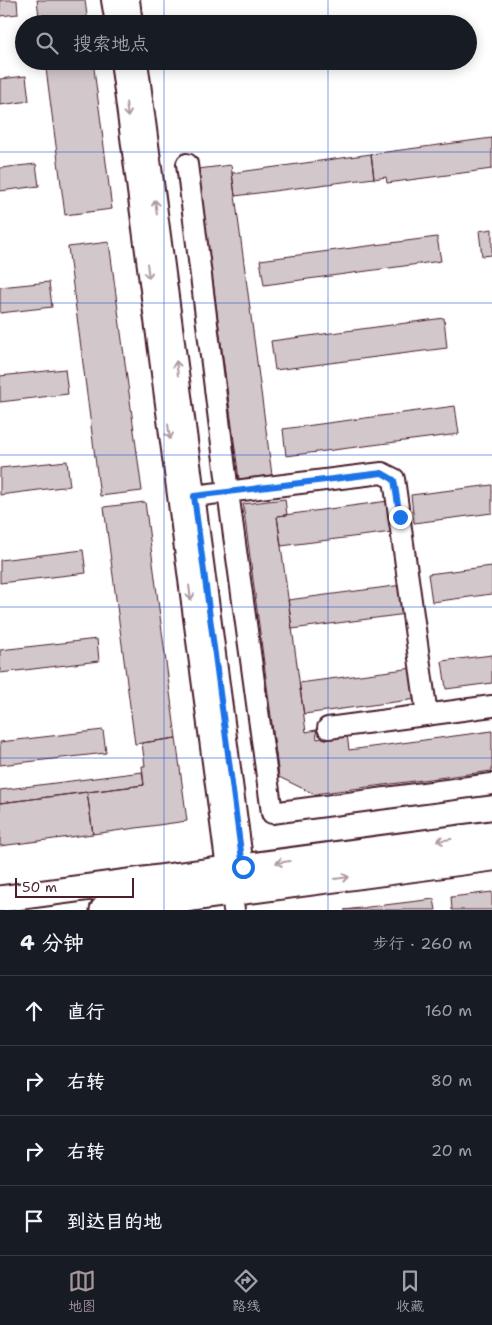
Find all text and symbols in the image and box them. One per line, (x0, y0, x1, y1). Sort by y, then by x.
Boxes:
search box (15, 15, 477, 70)
icon: search (33, 29, 61, 57)
text: 搜索地点 (73, 31, 149, 56)
one-way arrow (122, 101, 132, 117)
one-way arrow (151, 199, 161, 215)
one-way arrow (143, 262, 153, 278)
one-way arrow (172, 360, 182, 376)
one-way arrow (164, 423, 174, 439)
route end (389, 506, 412, 529)
one-way arrow (186, 585, 196, 601)
one-way arrow (436, 836, 452, 846)
route start (232, 856, 255, 879)
one-way arrow (275, 857, 291, 867)
one-way arrow (333, 873, 349, 883)
scale bar (15, 875, 134, 898)
text: 50 m (22, 878, 57, 896)
text: 4 分钟 (20, 929, 84, 957)
text: 步行 · 260 m (373, 933, 472, 954)
icon: ahead (20, 997, 48, 1025)
text: 直行 (67, 999, 105, 1024)
text: 160 m (425, 1000, 472, 1021)
icon: right (20, 1067, 48, 1095)
text: 右转 (67, 1069, 105, 1094)
text: 80 m (431, 1070, 472, 1091)
icon: right (20, 1137, 48, 1165)
text: 右转 (67, 1139, 105, 1164)
text: 20 m (431, 1140, 472, 1161)
icon: arrive (20, 1207, 48, 1235)
text: 到达目的地 (67, 1209, 162, 1234)
tab: 地图 (68, 1267, 96, 1315)
tab: 路线 (232, 1267, 260, 1315)
tab: 收藏 (396, 1267, 424, 1315)

